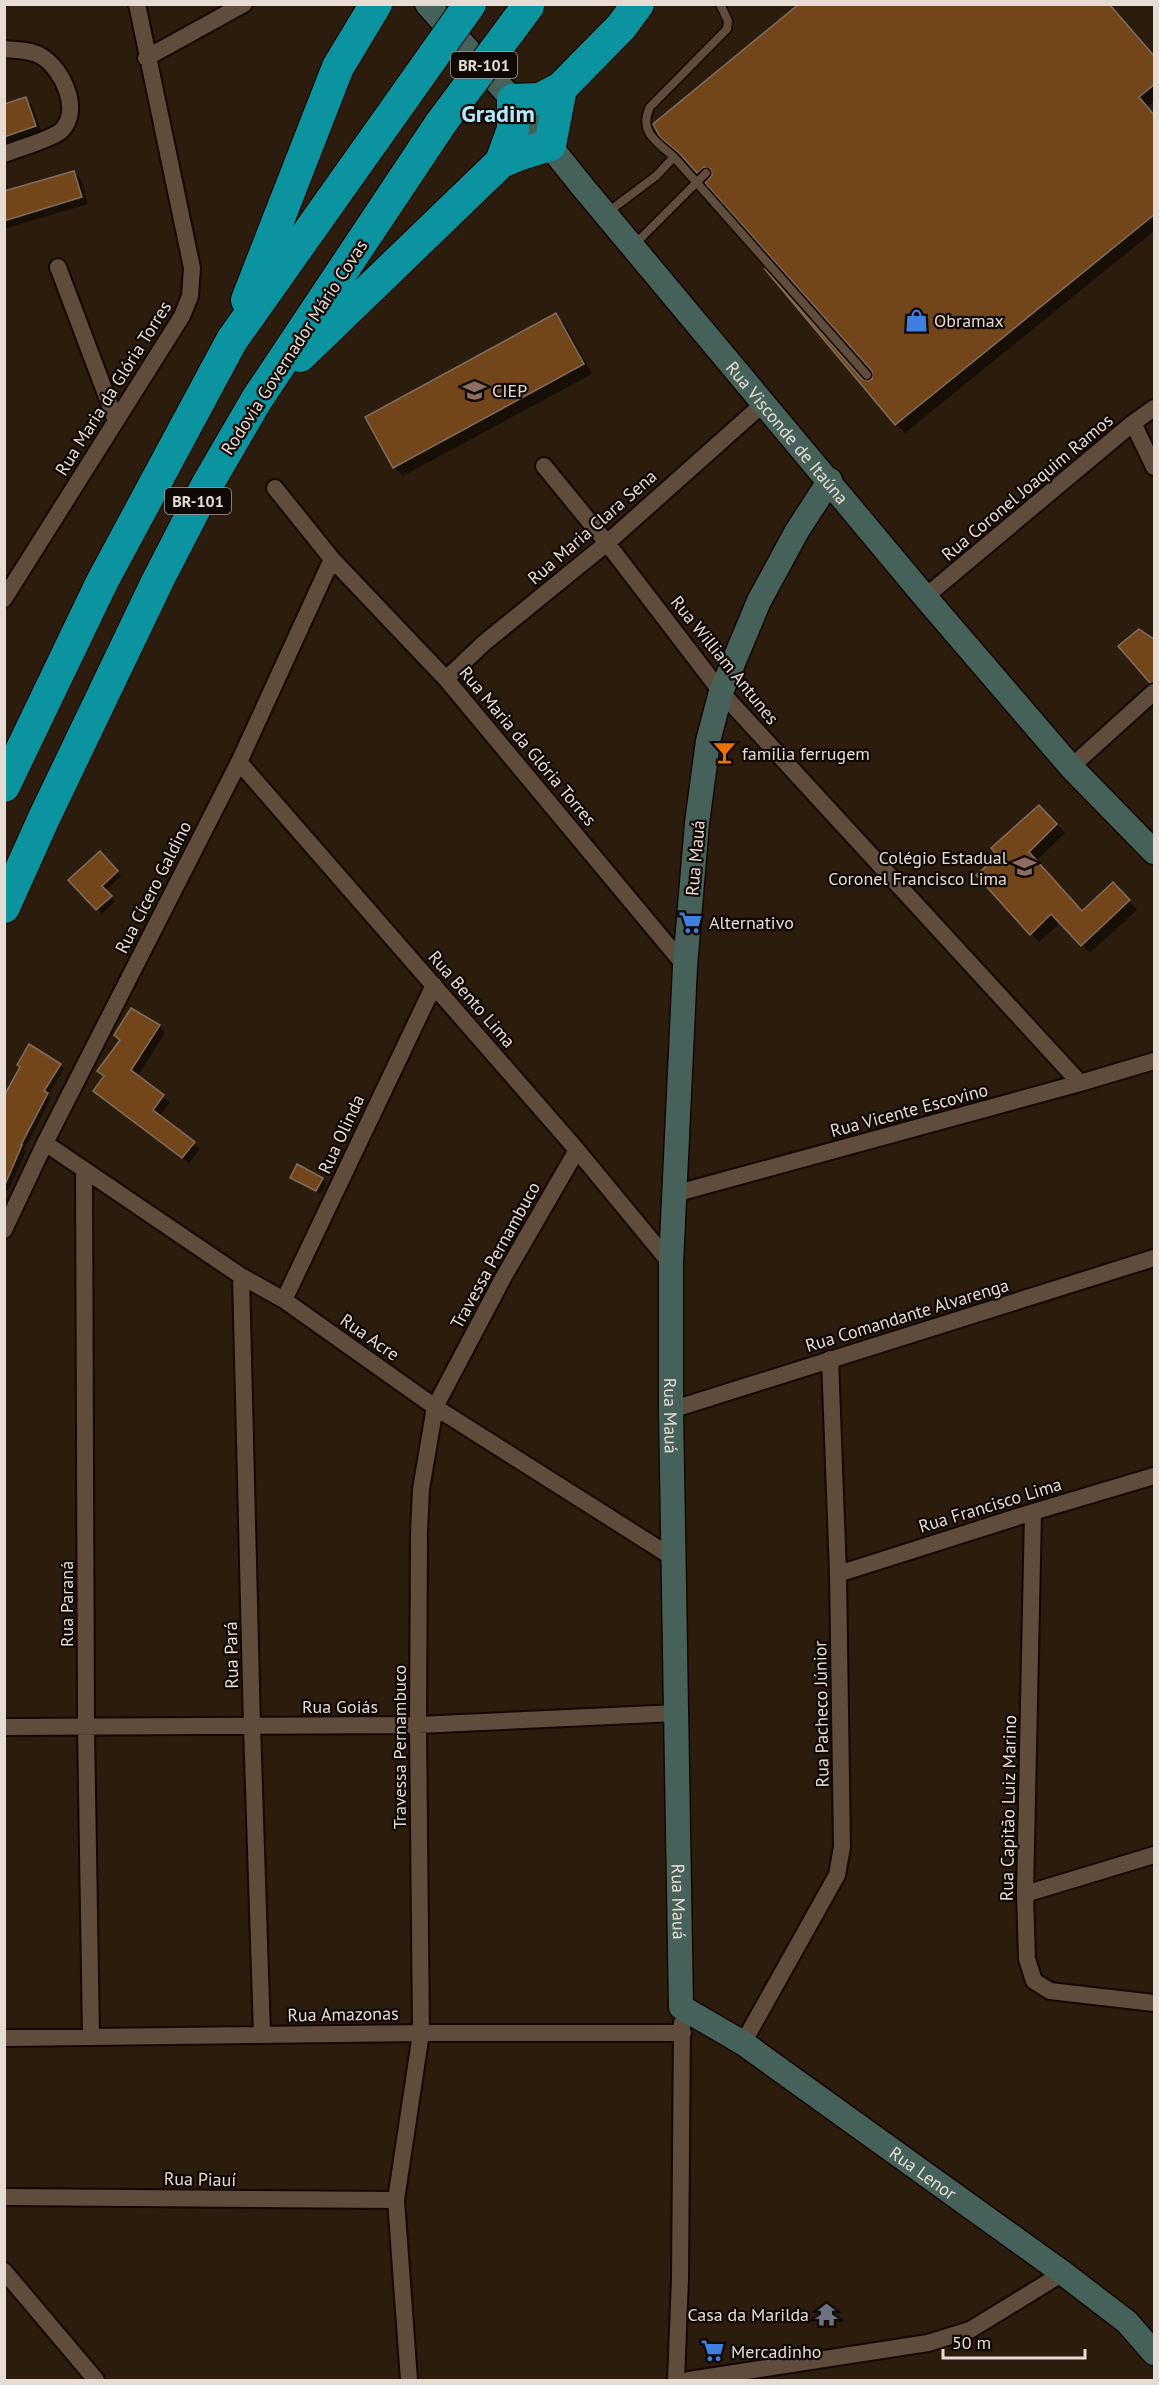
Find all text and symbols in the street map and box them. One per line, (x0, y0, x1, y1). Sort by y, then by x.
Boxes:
road number: BR-101 (451, 52, 517, 78)
district label: Gradim (461, 98, 535, 129)
street label: Rodovia Governador Mário Covas (216, 235, 372, 459)
street label: Rua Maria da Glória Torres (50, 296, 176, 480)
shop icon: Obramax (903, 307, 929, 333)
place label: Obramax (934, 309, 1004, 332)
street label: Rua Visconde de Itaúna (721, 356, 854, 509)
school or university icon: CIEP (461, 377, 487, 403)
place label: CIEP (492, 379, 527, 402)
street label: Rua Coronel Joaquim Ramos (937, 409, 1117, 565)
street label: Rua Maria Clara Sena (523, 465, 661, 589)
road number: BR-101 (165, 488, 231, 514)
street label: Rua William Antunes (666, 591, 784, 729)
street label: Rua Maria da Glória Torres (454, 661, 602, 831)
bar icon: familia ferrugem (711, 740, 737, 766)
place label: familia ferrugem (742, 742, 870, 765)
street label: Rua Cícero Galdino (110, 817, 196, 957)
street label: Rua Mauá (680, 819, 710, 897)
place label: Colégio Estadual Coronel Francisco Lima (828, 846, 1008, 890)
school or university icon: Colégio Estadual Coronel Francisco Lima (1012, 854, 1038, 880)
supermarket icon: Alternativo (678, 909, 704, 935)
place label: Alternativo (709, 911, 794, 934)
street label: Rua Bento Lima (423, 946, 521, 1052)
street label: Rua Vicente Escovino (828, 1078, 990, 1142)
street label: Rua Olinda (313, 1091, 369, 1177)
street label: Travessa Pernambuco (445, 1177, 545, 1333)
street label: Rua Comandante Alvarenga (803, 1273, 1011, 1357)
street label: Rua Acre (336, 1308, 404, 1366)
street label: Rua Mauá (660, 1378, 683, 1454)
street label: Rua Francisco Lima (916, 1472, 1064, 1538)
street label: Rua Paraná (55, 1561, 78, 1647)
street label: Rua Pará (219, 1621, 243, 1689)
street label: Rua Pacheco Júnior (808, 1640, 834, 1788)
street label: Travessa Pernambuco (388, 1665, 411, 1829)
street label: Rua Goiás (302, 1695, 378, 1718)
street label: Rua Capitão Luiz Marino (995, 1715, 1021, 1901)
street label: Rua Mauá (667, 1864, 691, 1940)
street label: Rua Amazonas (287, 2002, 399, 2026)
street label: Rua Lenor (885, 2141, 961, 2204)
street label: Rua Piauí (164, 2167, 237, 2191)
temple icon: Casa da Marilda (814, 2301, 840, 2327)
place label: Casa da Marilda (687, 2303, 809, 2326)
scale bar (943, 2322, 1086, 2360)
text: 50 m (952, 2331, 991, 2354)
supermarket icon: Mercadinho (700, 2338, 726, 2364)
place label: Mercadinho (731, 2340, 821, 2363)

